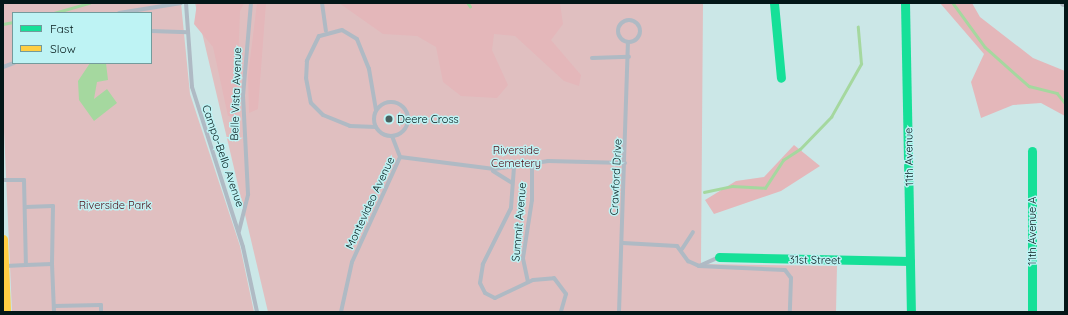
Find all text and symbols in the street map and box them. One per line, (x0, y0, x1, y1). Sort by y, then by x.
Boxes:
legend (12, 12, 152, 64)
text: Fast (50, 21, 74, 36)
text: Slow (50, 41, 76, 56)
street label: Belle Vista Avenue (228, 47, 244, 141)
street label: Campo-Bello Avenue (199, 103, 247, 209)
place label: Deere Cross (397, 112, 459, 126)
marker: Deere Cross (384, 114, 394, 124)
street label: 11th Avenue (902, 128, 916, 186)
street label: Crawford Drive (607, 138, 625, 216)
park label: Riverside Cemetery (491, 144, 541, 170)
street label: Montevideo Avenue (343, 155, 397, 251)
street label: Summit Avenue (509, 182, 529, 262)
street label: 11th Avenue A (1025, 197, 1039, 265)
park label: Riverside Park (79, 198, 151, 212)
street label: 31st Street (789, 253, 841, 267)

